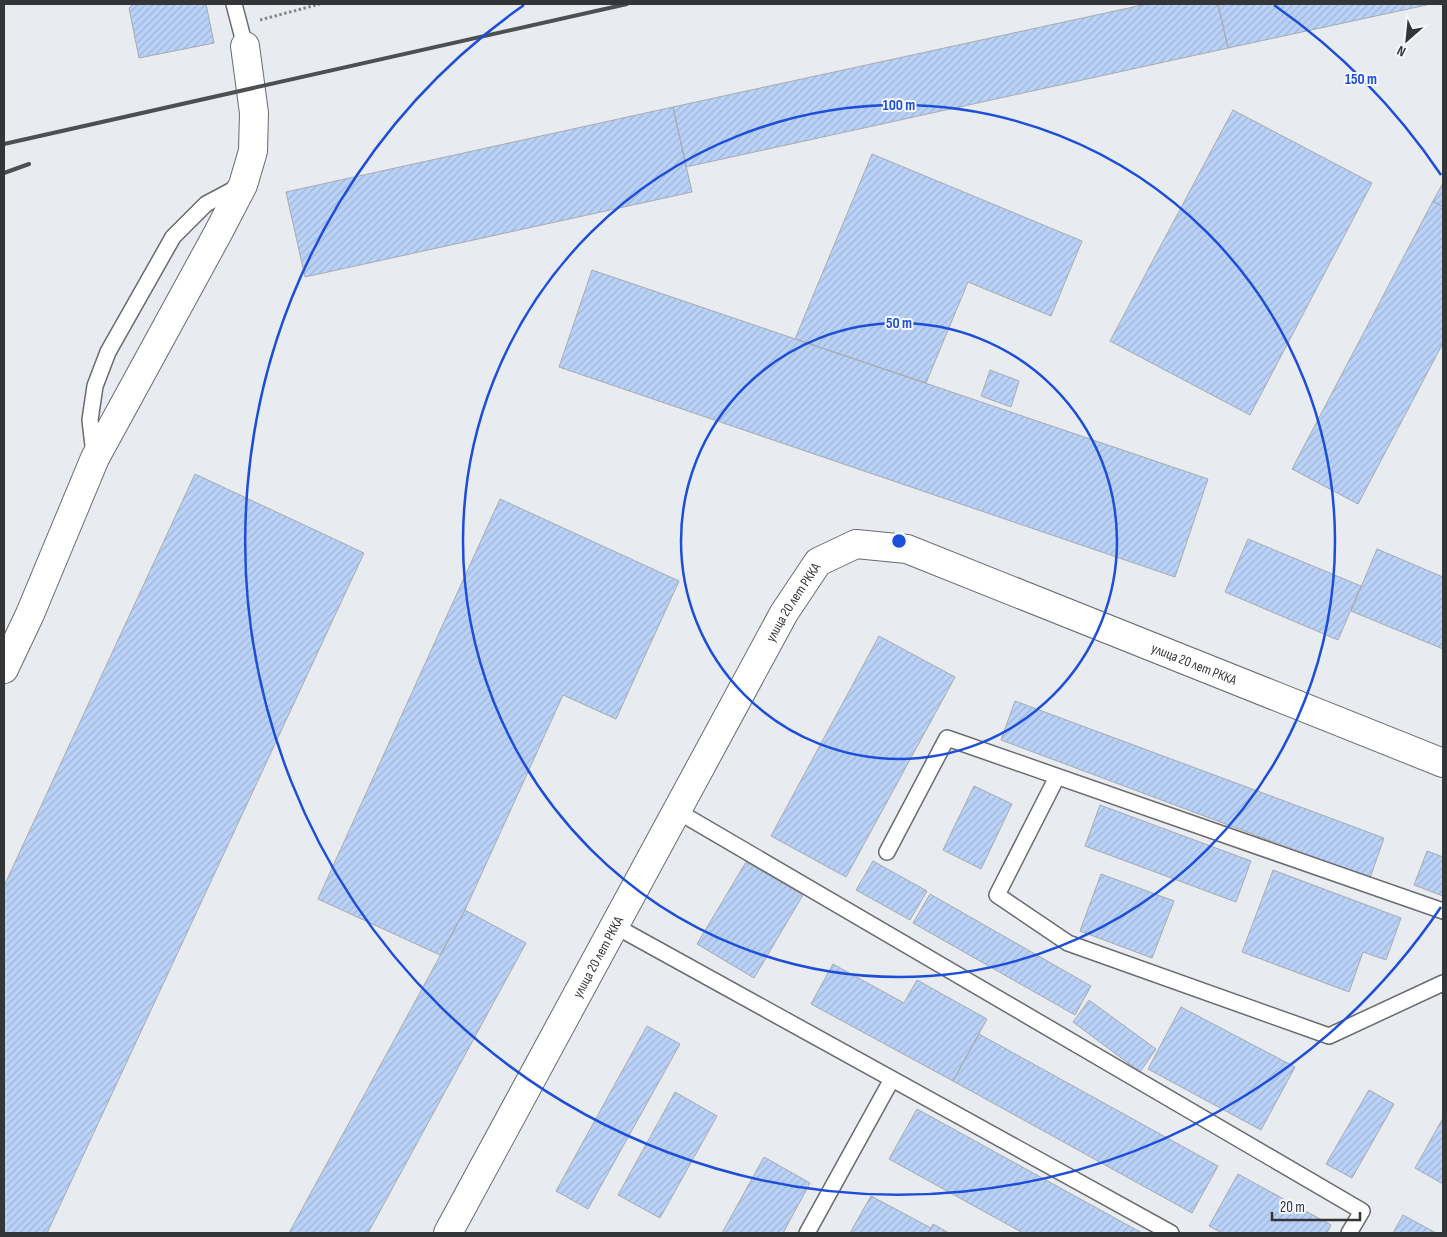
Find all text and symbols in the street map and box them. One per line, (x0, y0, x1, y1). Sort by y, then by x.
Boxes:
north arrow (1382, 15, 1432, 65)
text: N (1394, 42, 1409, 60)
text: 150 m (1345, 70, 1377, 89)
text: 100 m (883, 96, 915, 115)
text: 50 m (886, 314, 912, 333)
centre of rings (890, 532, 908, 550)
street label: улица 20 лет РККА (762, 558, 824, 645)
street label: улица 20 лет РККА (1149, 639, 1240, 689)
street label: улица 20 лет РККА (569, 912, 627, 1001)
scale bar (1272, 1190, 1360, 1222)
text: 20 m (1280, 1198, 1305, 1217)

